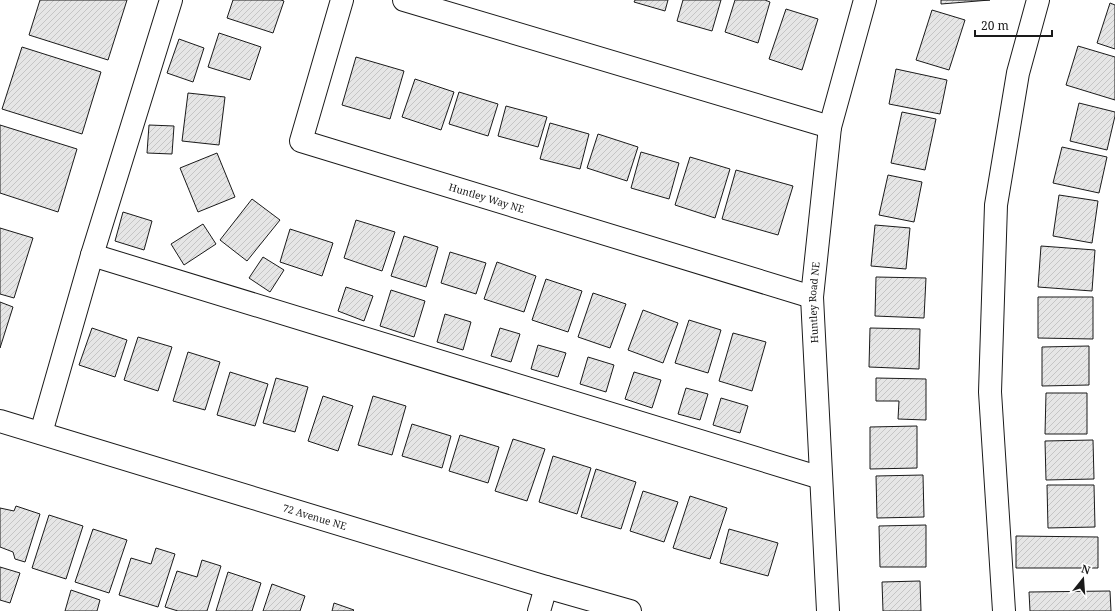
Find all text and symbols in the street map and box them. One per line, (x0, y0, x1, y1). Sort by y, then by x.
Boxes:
scale bar (975, 12, 1052, 38)
text: 20 m (981, 17, 1009, 34)
street label: Huntley Way NE (447, 180, 526, 216)
street label: Huntley Road NE (805, 261, 823, 344)
street label: 72 Avenue NE (281, 500, 348, 533)
north arrow (1063, 559, 1103, 599)
text: N (1080, 561, 1093, 577)

